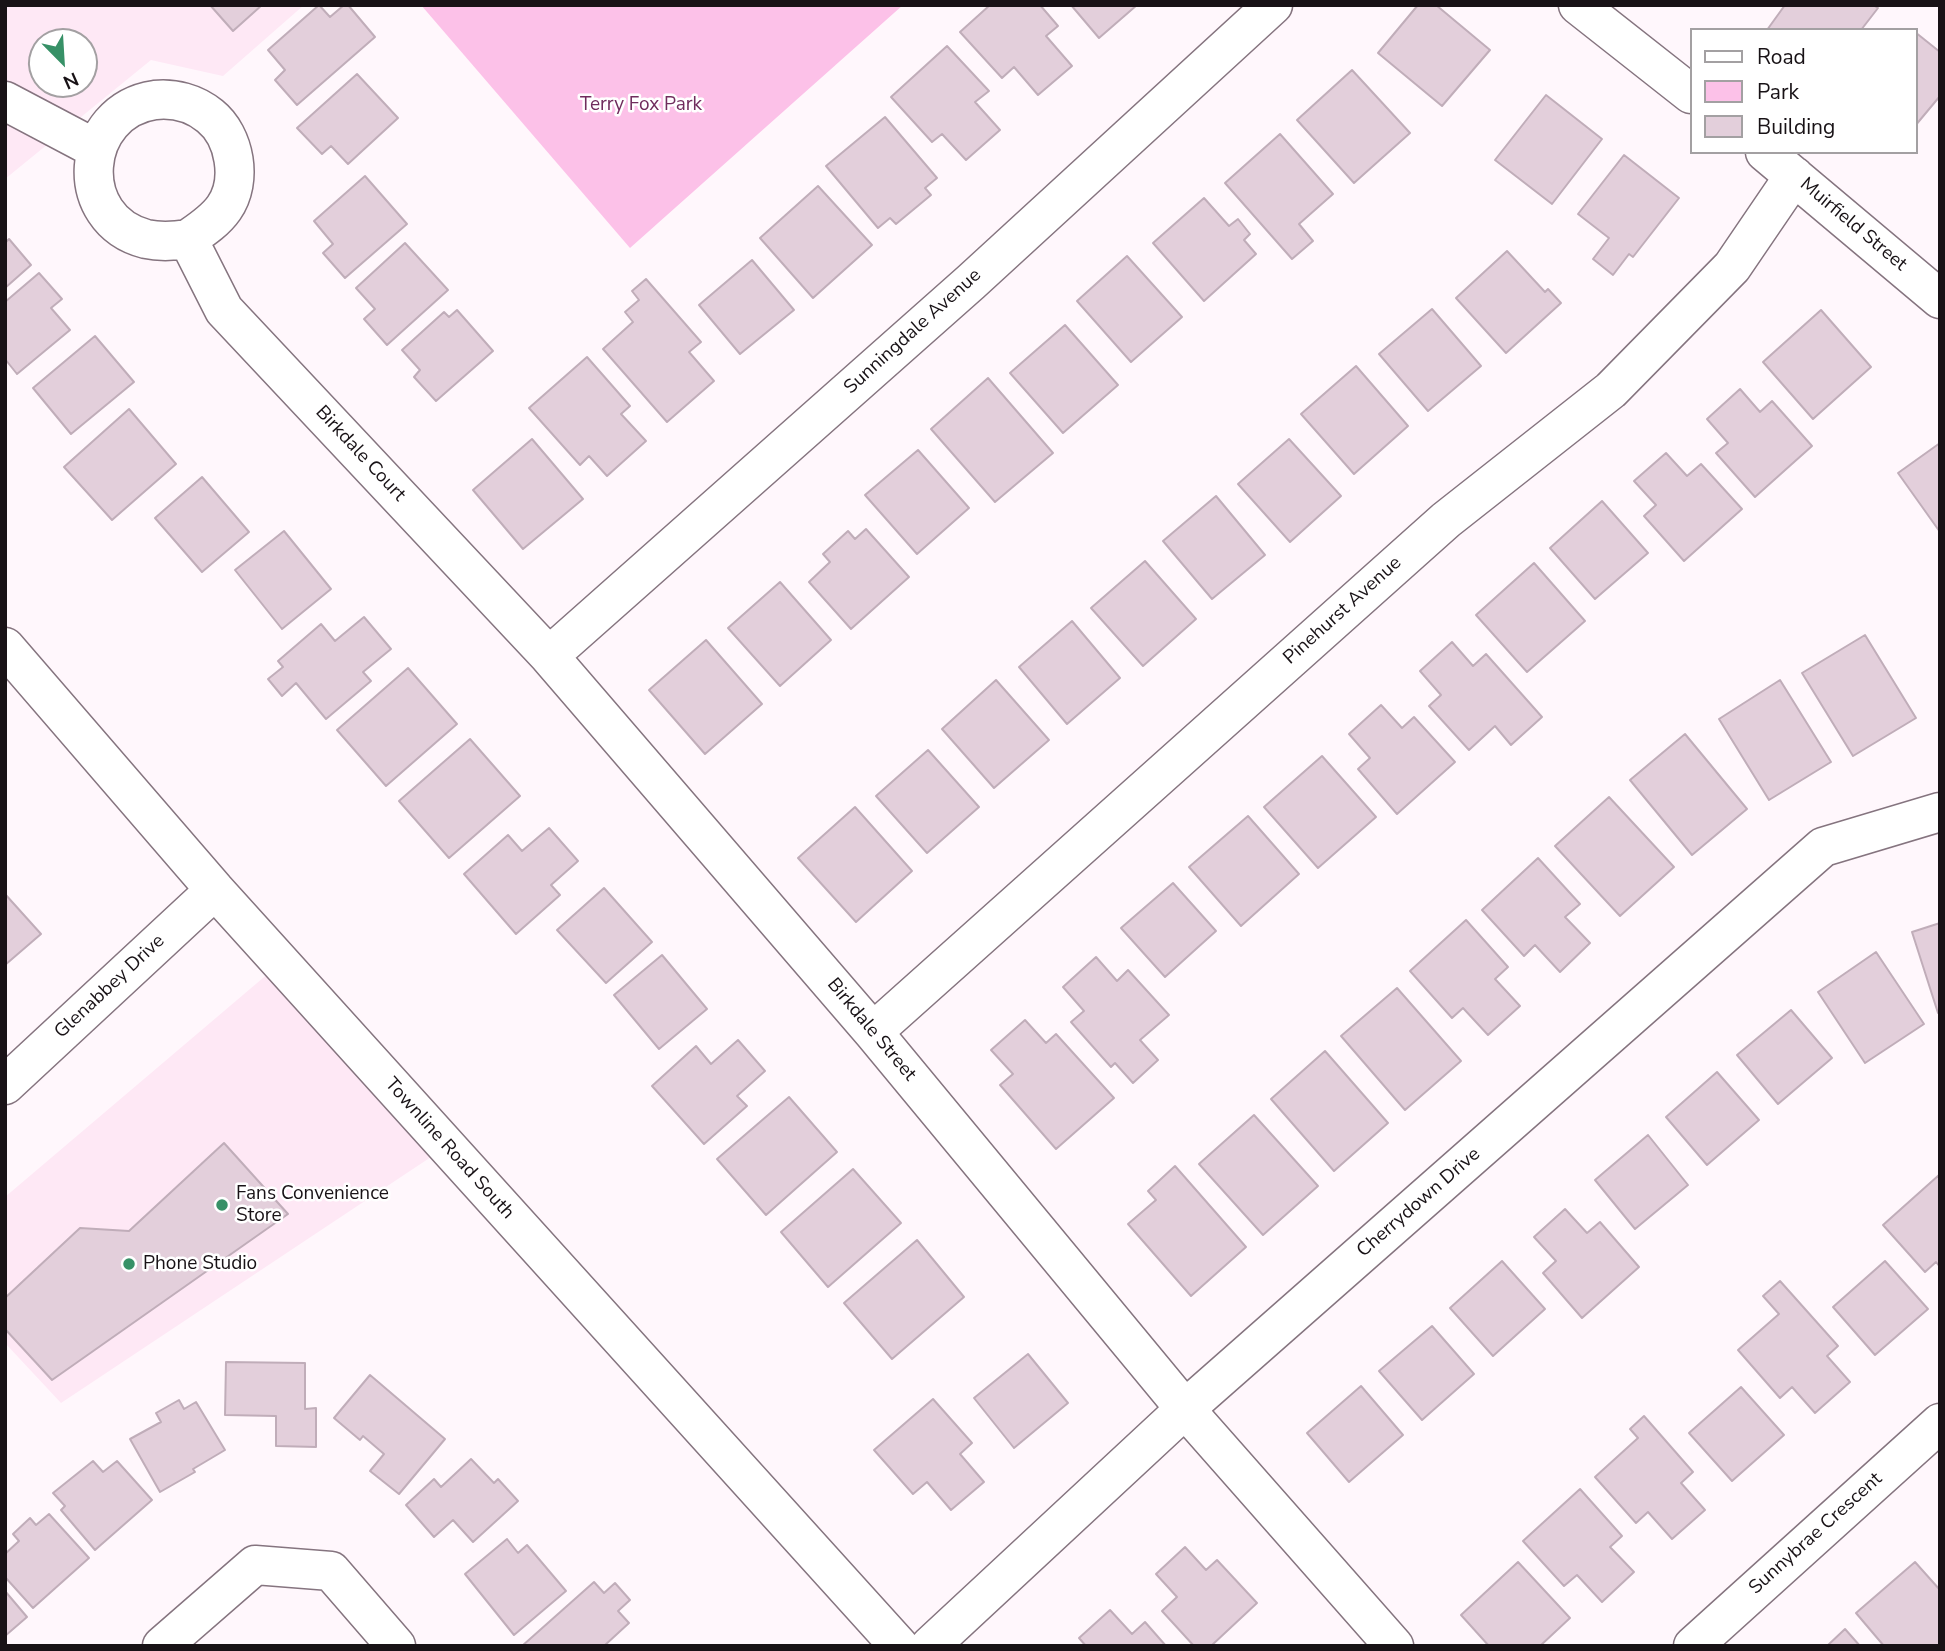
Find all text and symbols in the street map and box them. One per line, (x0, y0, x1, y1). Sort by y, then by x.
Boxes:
north arrow (28, 28, 98, 98)
legend (1689, 28, 1917, 154)
text: Road (1757, 43, 1806, 71)
text: N (59, 66, 83, 95)
text: Park (1757, 78, 1799, 106)
park label: Terry Fox Park (580, 94, 702, 116)
text: Building (1757, 113, 1835, 141)
street label: Muirfield Street (1795, 174, 1911, 276)
street label: Sunningdale Avenue (840, 264, 986, 400)
street label: Birkdale Court (310, 402, 410, 506)
street label: Pinehurst Avenue (1279, 552, 1407, 670)
street label: Glenabbey Drive (50, 930, 170, 1044)
street label: Birkdale Street (822, 974, 920, 1086)
street label: Townline Road South (379, 1074, 519, 1224)
street label: Cherrydown Drive (1353, 1143, 1485, 1263)
place label: Fans Convenience Store (236, 1183, 389, 1227)
marker: Fans Convenience Store (214, 1197, 230, 1213)
place label: Phone Studio (143, 1253, 257, 1275)
marker: Phone Studio (121, 1256, 137, 1272)
street label: Sunnybrae Crescent (1745, 1468, 1887, 1600)

